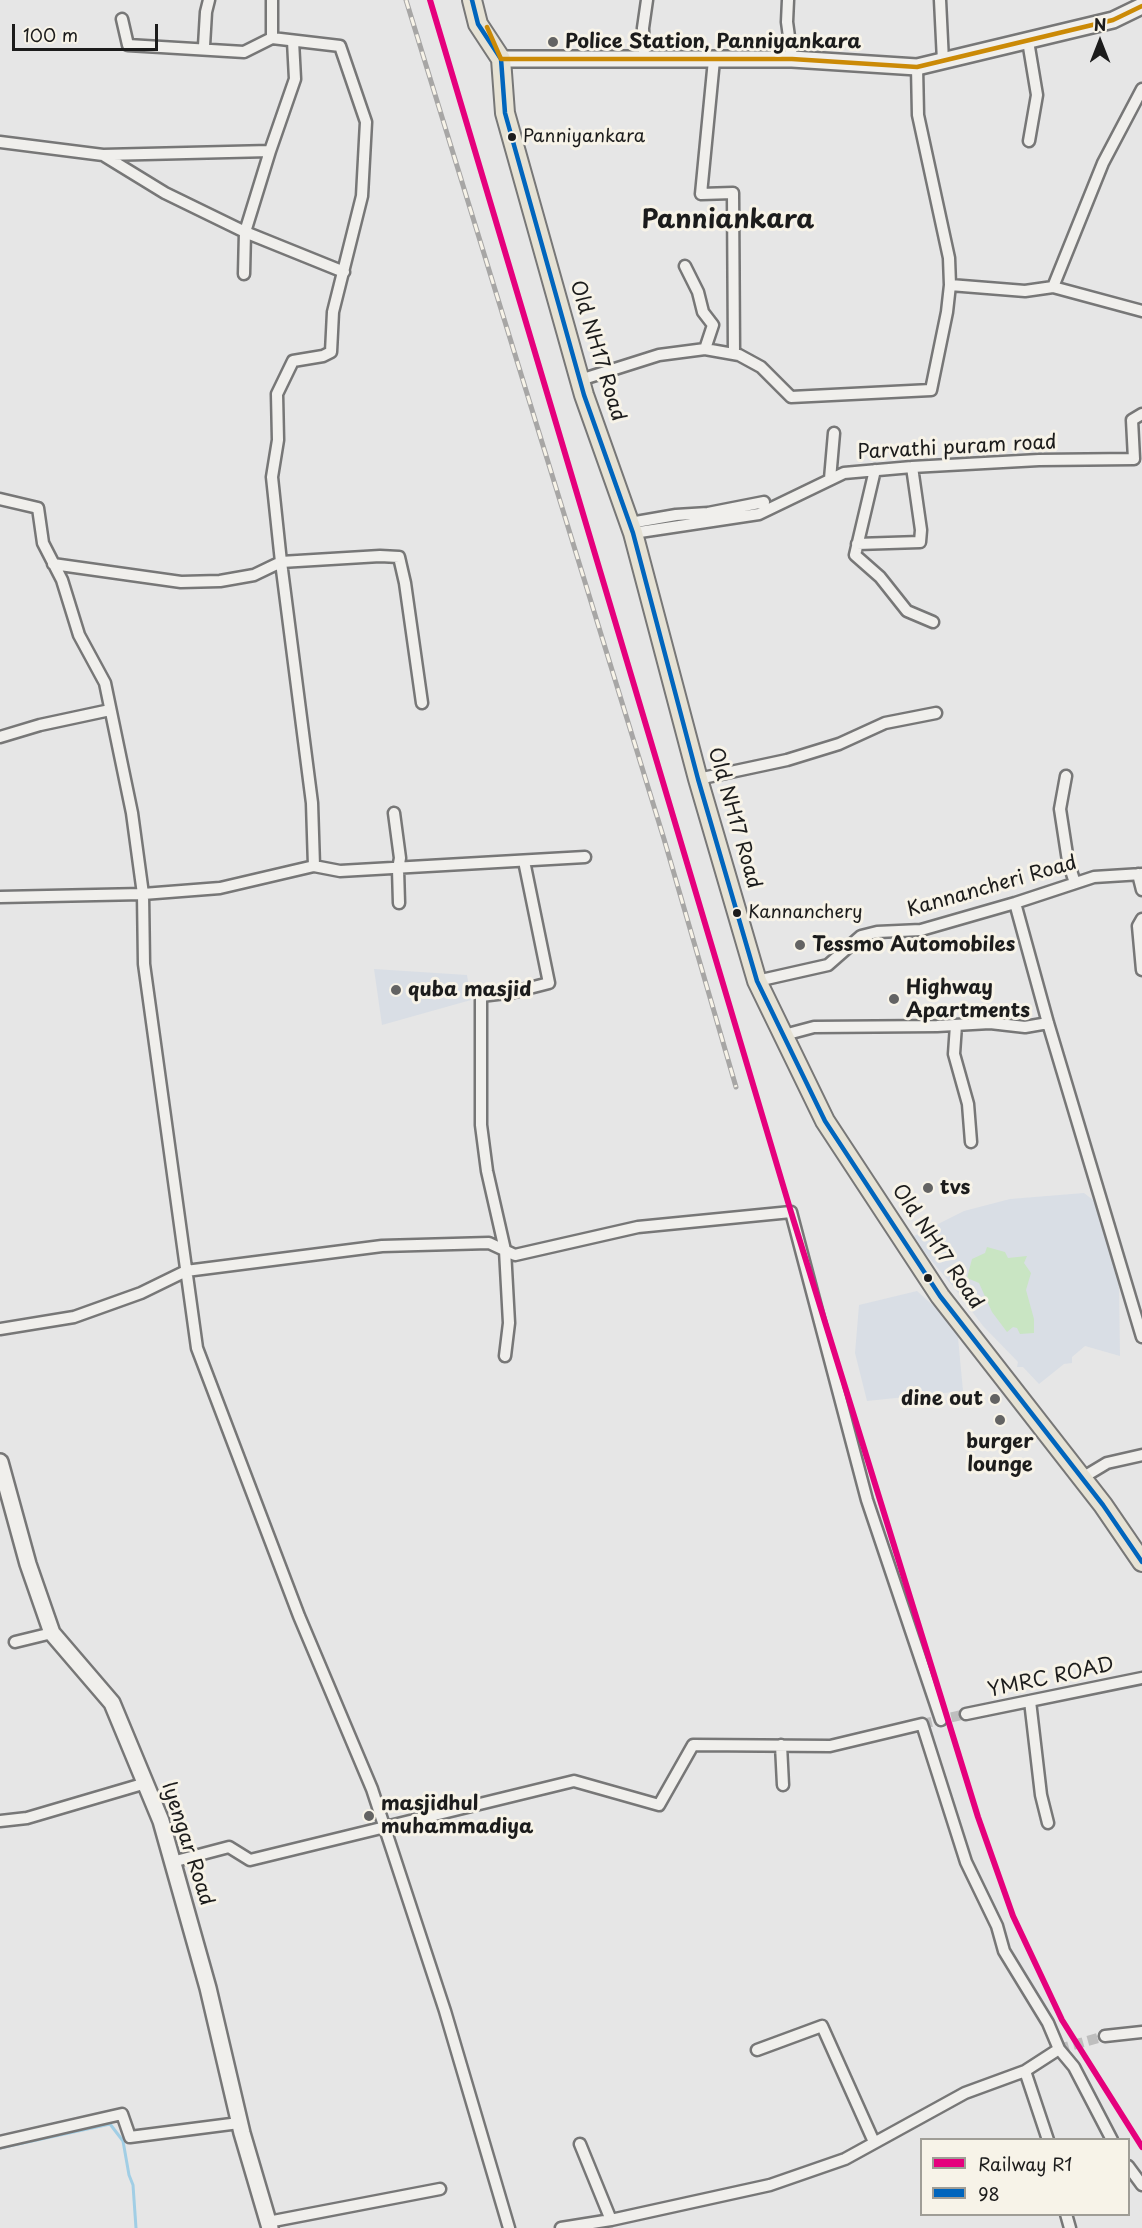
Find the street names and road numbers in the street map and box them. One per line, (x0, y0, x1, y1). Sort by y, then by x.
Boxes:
street label: Old NH17 Road (564, 278, 630, 424)
street label: Parvathi puram road (857, 431, 1057, 465)
street label: Old NH17 Road (702, 745, 766, 891)
street label: Kannancheri Road (904, 851, 1080, 923)
street label: Old NH17 Road (886, 1180, 988, 1314)
street label: YMRC ROAD (986, 1653, 1116, 1703)
street label: Iyengar Road (156, 1779, 218, 1909)

